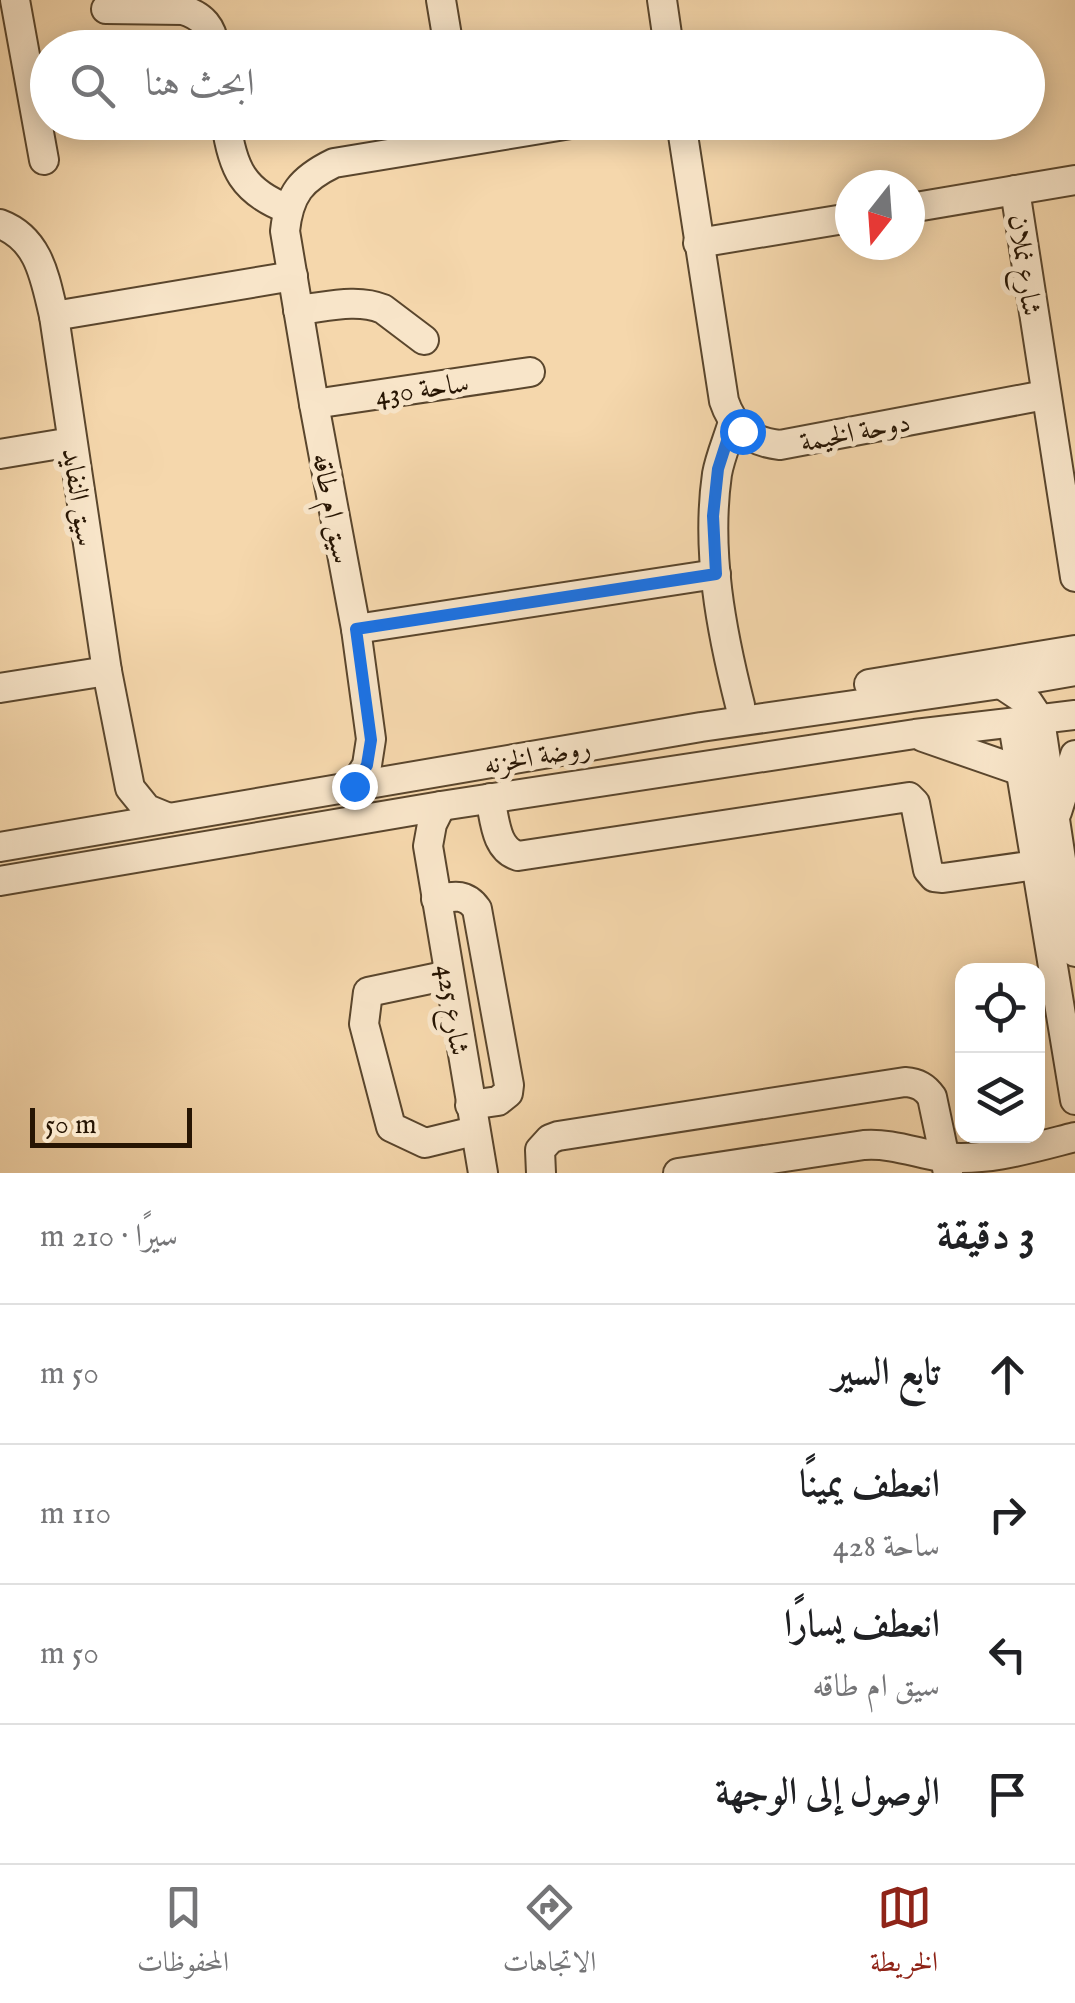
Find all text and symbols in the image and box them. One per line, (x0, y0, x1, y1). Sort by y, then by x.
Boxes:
search box (30, 30, 1045, 140)
icon: search (65, 58, 120, 113)
text: ابحث هنا (145, 61, 255, 109)
north arrow (835, 170, 925, 260)
street label: شارع نملان (995, 212, 1048, 319)
street label: ساحة 430 (373, 367, 471, 414)
street label: دوحة الخيمة (797, 406, 914, 461)
route start (720, 409, 766, 455)
street label: سيق النفايد (53, 446, 103, 549)
street label: سيق ام طاقه (298, 450, 358, 568)
street label: روضة الخزنه (481, 731, 594, 784)
route end (332, 764, 378, 810)
street label: شارع 425 (423, 962, 476, 1059)
map controls (955, 963, 1045, 1143)
button: locate (955, 963, 1045, 1053)
button: layers (955, 1053, 1045, 1143)
scale bar (30, 1103, 192, 1148)
text: 50 m (45, 1108, 97, 1143)
text: 3 دقيقة (937, 1210, 1035, 1263)
text: سيرًا · 210 m (40, 1217, 178, 1258)
icon: ahead (980, 1347, 1035, 1402)
text: تابع السير (832, 1350, 940, 1398)
text: 50 m (40, 1354, 99, 1395)
text: انعطف يمينًا (799, 1462, 940, 1510)
icon: right (980, 1487, 1035, 1542)
text: 110 m (40, 1494, 111, 1535)
text: ساحة 428 (833, 1527, 940, 1568)
text: انعطف يسارًا (784, 1602, 940, 1650)
icon: left (980, 1627, 1035, 1682)
text: 50 m (40, 1634, 99, 1675)
text: سيق ام طاقه (812, 1667, 940, 1708)
icon: arrive (980, 1767, 1035, 1822)
text: الوصول إلى الوجهة (715, 1770, 940, 1818)
tab: المحفوظات (137, 1880, 229, 1989)
tab: الاتجاهات (503, 1880, 596, 1989)
tab: الخريطة (870, 1880, 938, 1989)

